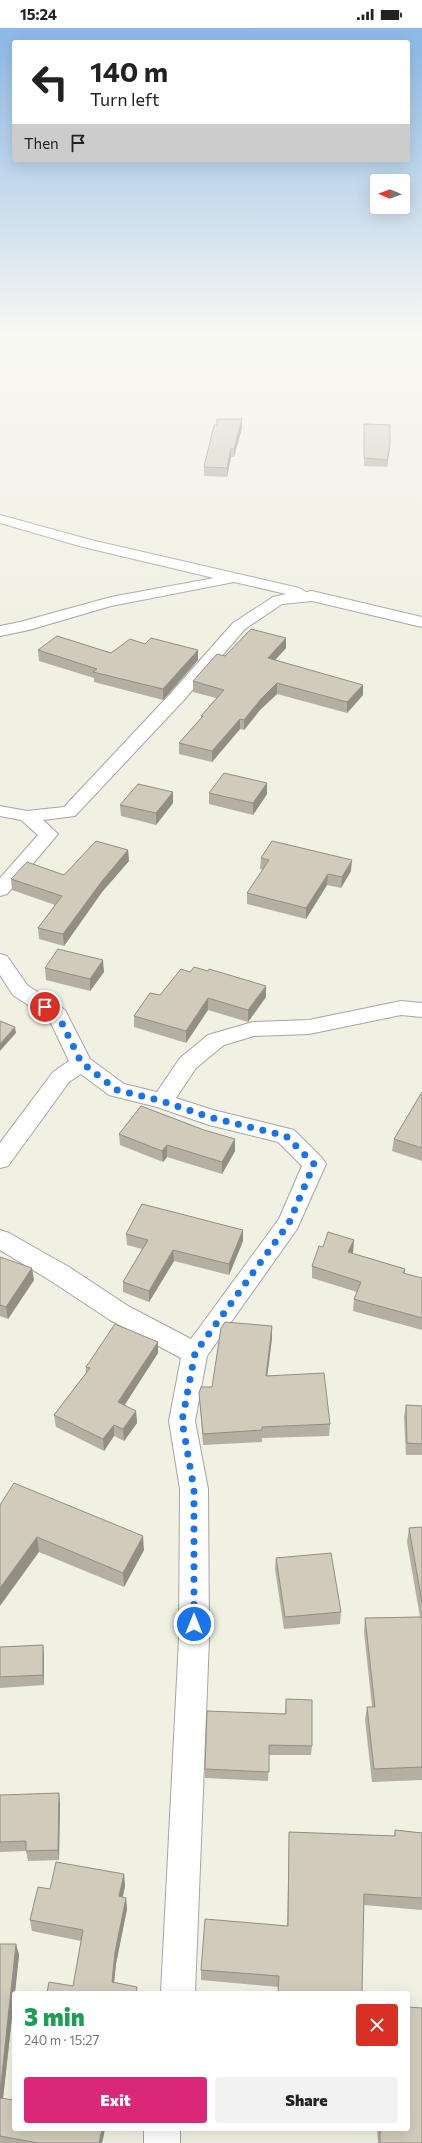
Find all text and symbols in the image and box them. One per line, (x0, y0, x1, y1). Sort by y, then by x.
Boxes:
text: 15:24 (20, 5, 57, 23)
text: 140 m (90, 54, 168, 88)
icon: left (24, 56, 76, 108)
text: Turn left (90, 88, 159, 110)
icon: arrive (67, 132, 89, 154)
text: Then (24, 134, 59, 152)
north arrow (370, 174, 410, 214)
map controls (370, 174, 410, 214)
pin (28, 990, 62, 1024)
icon: arrive (34, 996, 56, 1018)
position arrow (173, 1603, 215, 1645)
text: 3 min (24, 2002, 85, 2031)
button: close (356, 2004, 398, 2046)
text: 240 m · 15:27 (24, 2032, 99, 2048)
button: Exit (24, 2077, 207, 2123)
button: Share (215, 2077, 398, 2123)

